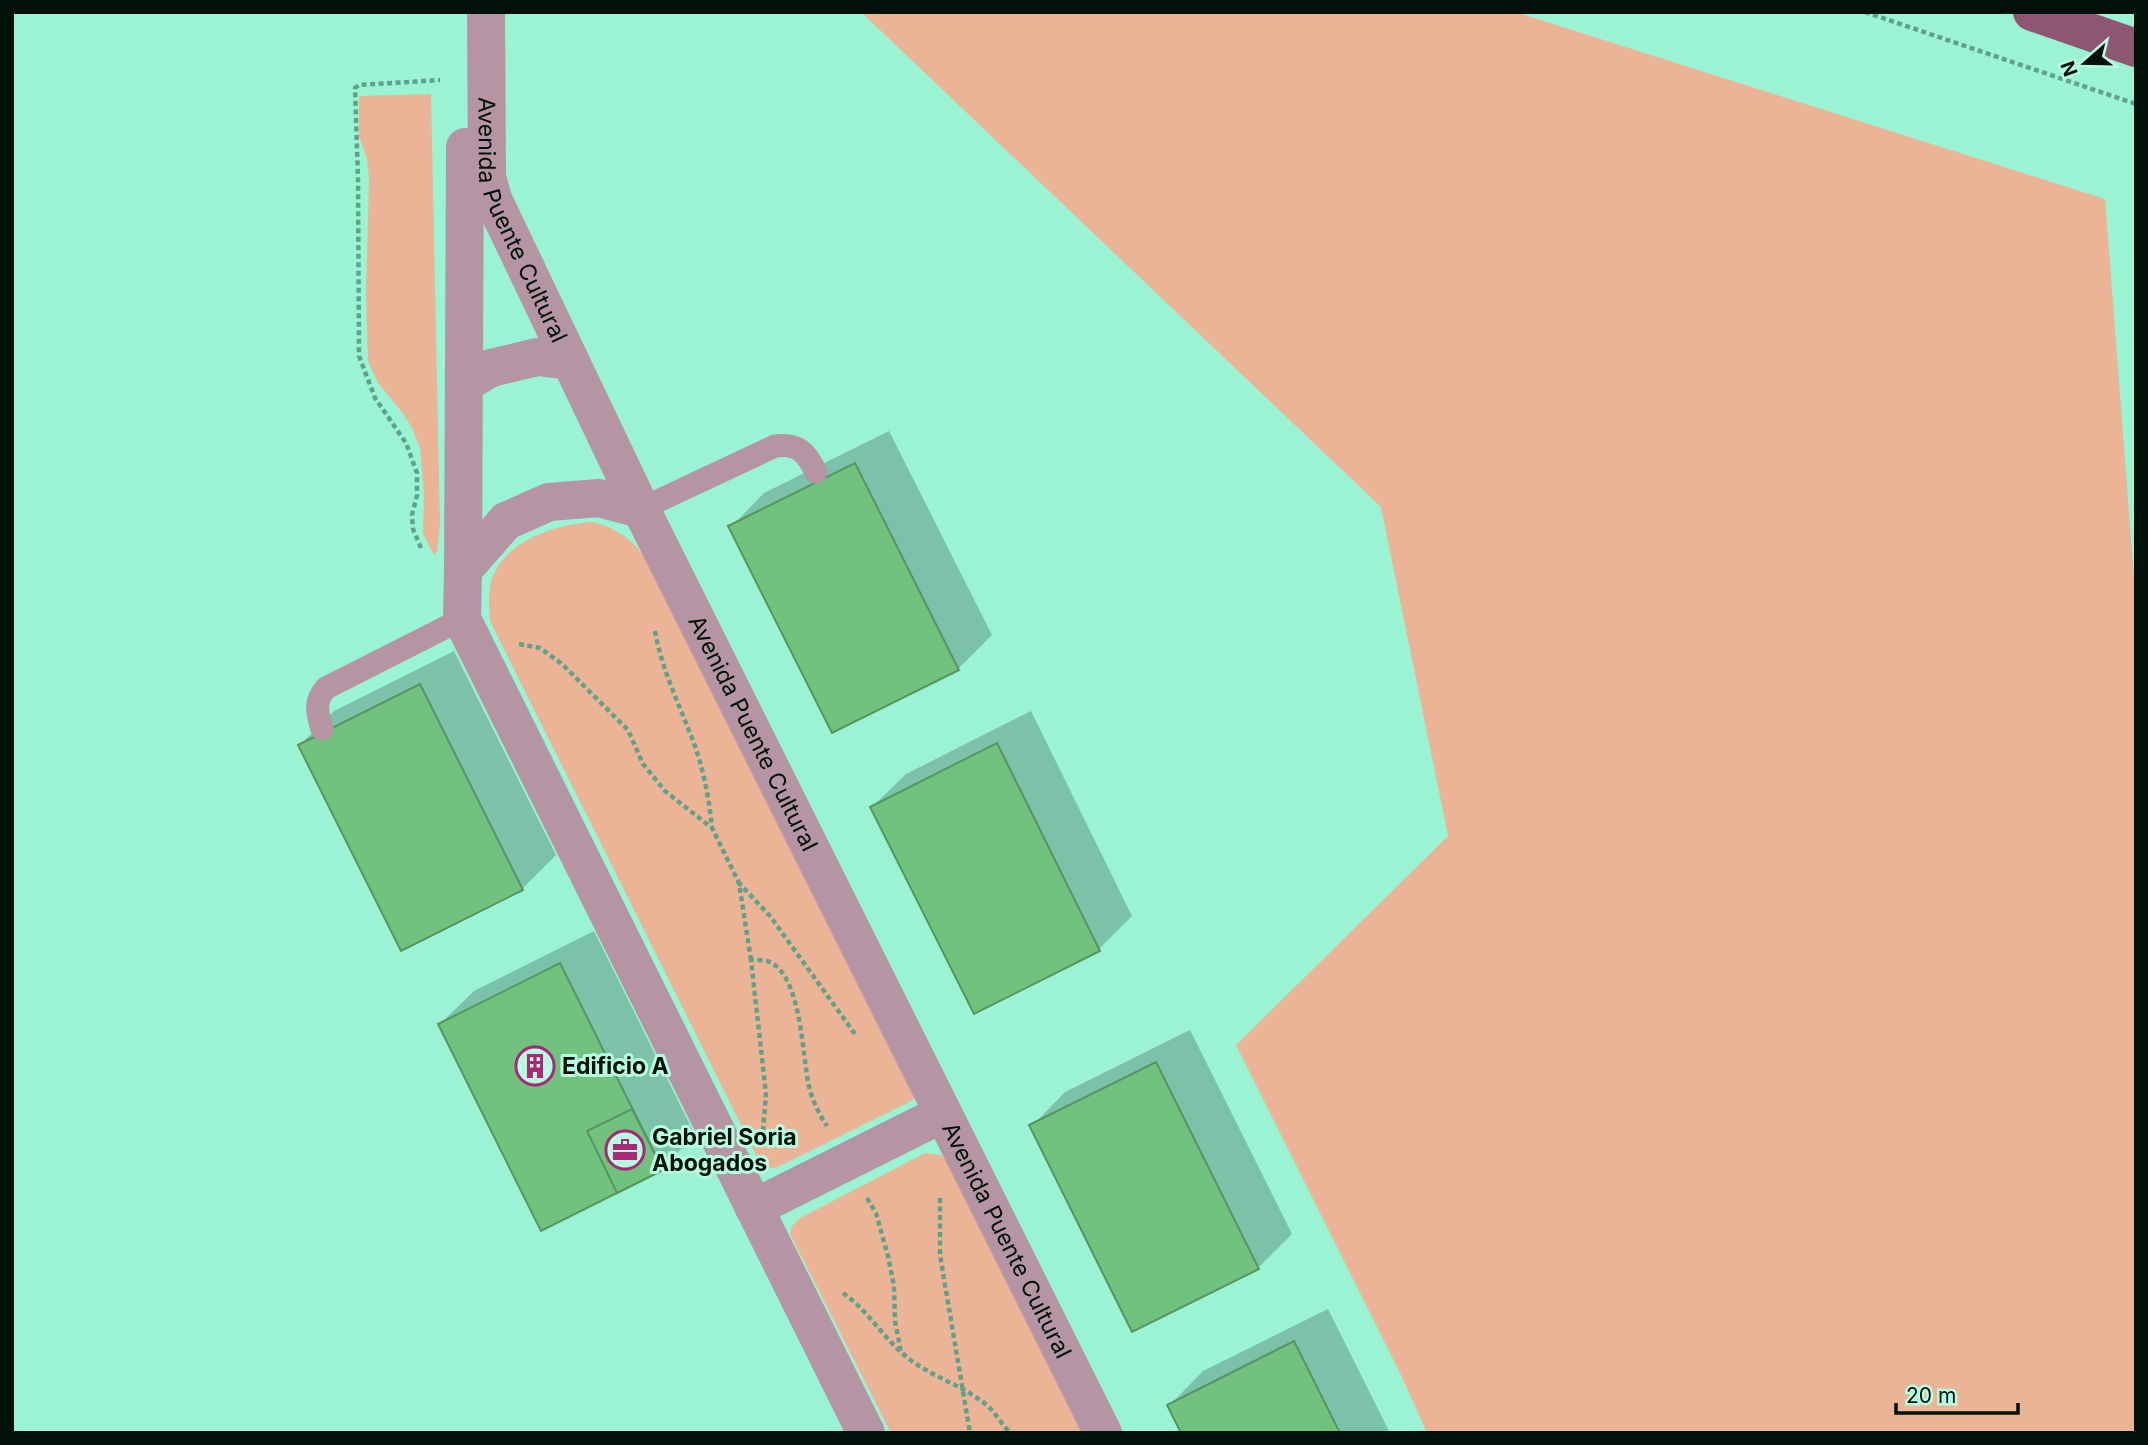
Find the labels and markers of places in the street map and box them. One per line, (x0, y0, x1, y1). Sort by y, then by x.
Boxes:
building icon: Edificio A (514, 1045, 556, 1087)
place label: Edificio A (562, 1052, 669, 1080)
place label: Gabriel Soria Abogados (652, 1123, 797, 1177)
office icon: Gabriel Soria Abogados (604, 1129, 646, 1171)

